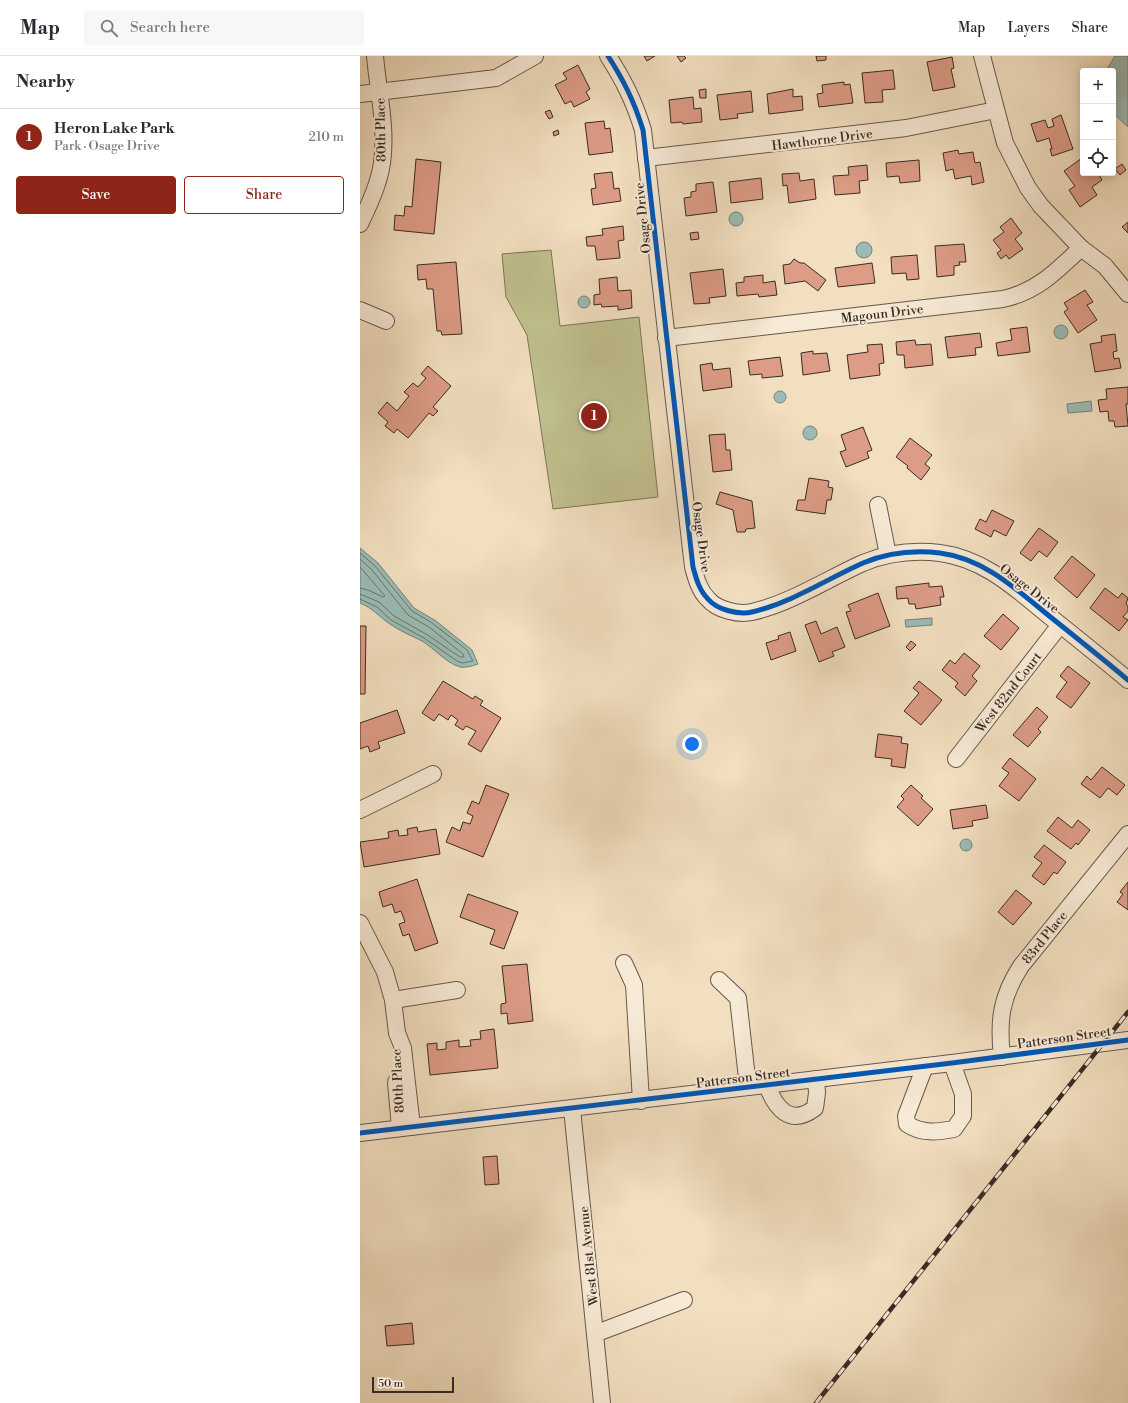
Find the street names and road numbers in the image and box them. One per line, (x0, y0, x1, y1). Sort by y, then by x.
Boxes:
street label: 80th Place (372, 97, 390, 162)
street label: Hawthorne Drive (771, 126, 874, 154)
street label: Osage Drive (631, 181, 655, 254)
street label: Magoun Drive (840, 301, 925, 327)
street label: Osage Drive (688, 501, 714, 574)
street label: Osage Drive (996, 561, 1063, 617)
street label: West 82nd Court (972, 649, 1046, 737)
street label: 83rd Place (1019, 908, 1071, 967)
street label: Patterson Street (1016, 1023, 1113, 1053)
street label: 80th Place (388, 1048, 408, 1113)
street label: Patterson Street (695, 1064, 792, 1092)
street label: West 81st Avenue (576, 1205, 602, 1307)

